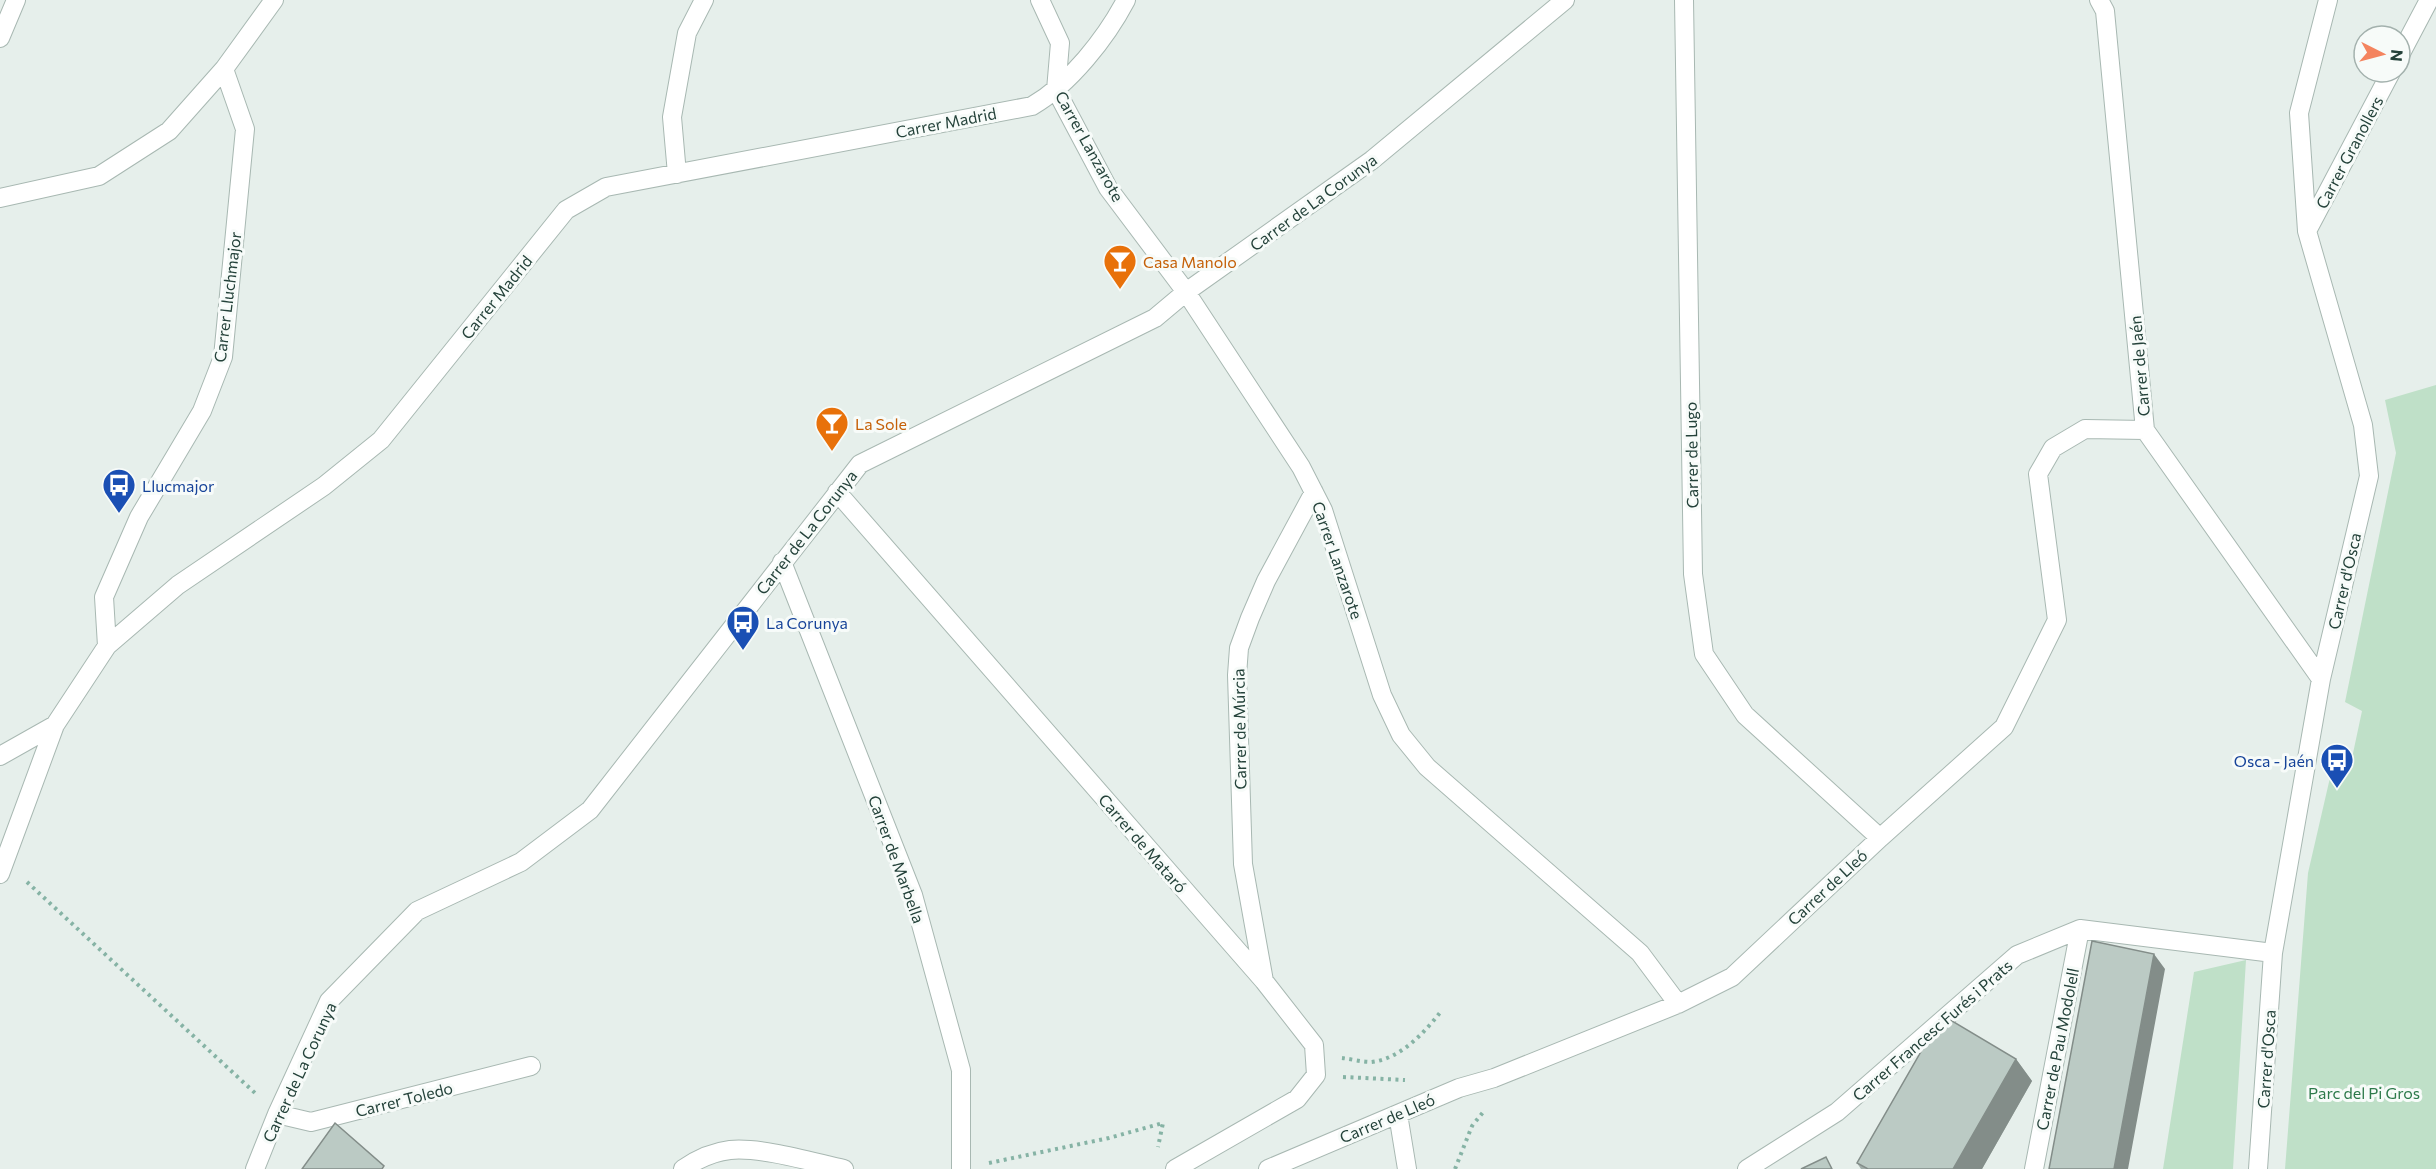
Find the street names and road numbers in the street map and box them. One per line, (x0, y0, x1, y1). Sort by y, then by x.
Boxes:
street label: Carrer Lanzarote (1052, 88, 1128, 204)
street label: Carrer Granollers (2311, 92, 2387, 212)
street label: Carrer Madrid (894, 103, 998, 141)
street label: Carrer de La Corunya (1246, 150, 1380, 254)
street label: Carrer Lluchmajor (210, 230, 245, 363)
street label: Carrer Madrid (456, 251, 536, 343)
street label: Carrer de Jaén (2125, 315, 2153, 417)
street label: Carrer de Lugo (1681, 402, 1701, 508)
street label: Carrer de La Corunya (752, 466, 860, 598)
street label: Carrer Lanzarote (1309, 499, 1367, 621)
street label: Carrer d'Osca (2324, 531, 2364, 631)
street label: Carrer de Múrcia (1228, 668, 1250, 790)
street label: Carrer de Mataró (1095, 790, 1191, 896)
street label: Carrer de Marbella (865, 792, 929, 926)
street label: Carrer de Lleó (1783, 845, 1871, 929)
street label: Carrer Francesc Furés i Prats (1848, 955, 2016, 1105)
street label: Carrer de Pau Modolell (2032, 966, 2082, 1132)
street label: Carrer de La Corunya (258, 999, 340, 1145)
street label: Carrer d'Osca (2253, 1009, 2279, 1109)
street label: Carrer Toledo (353, 1078, 455, 1120)
street label: Carrer de Lleó (1336, 1089, 1438, 1147)

